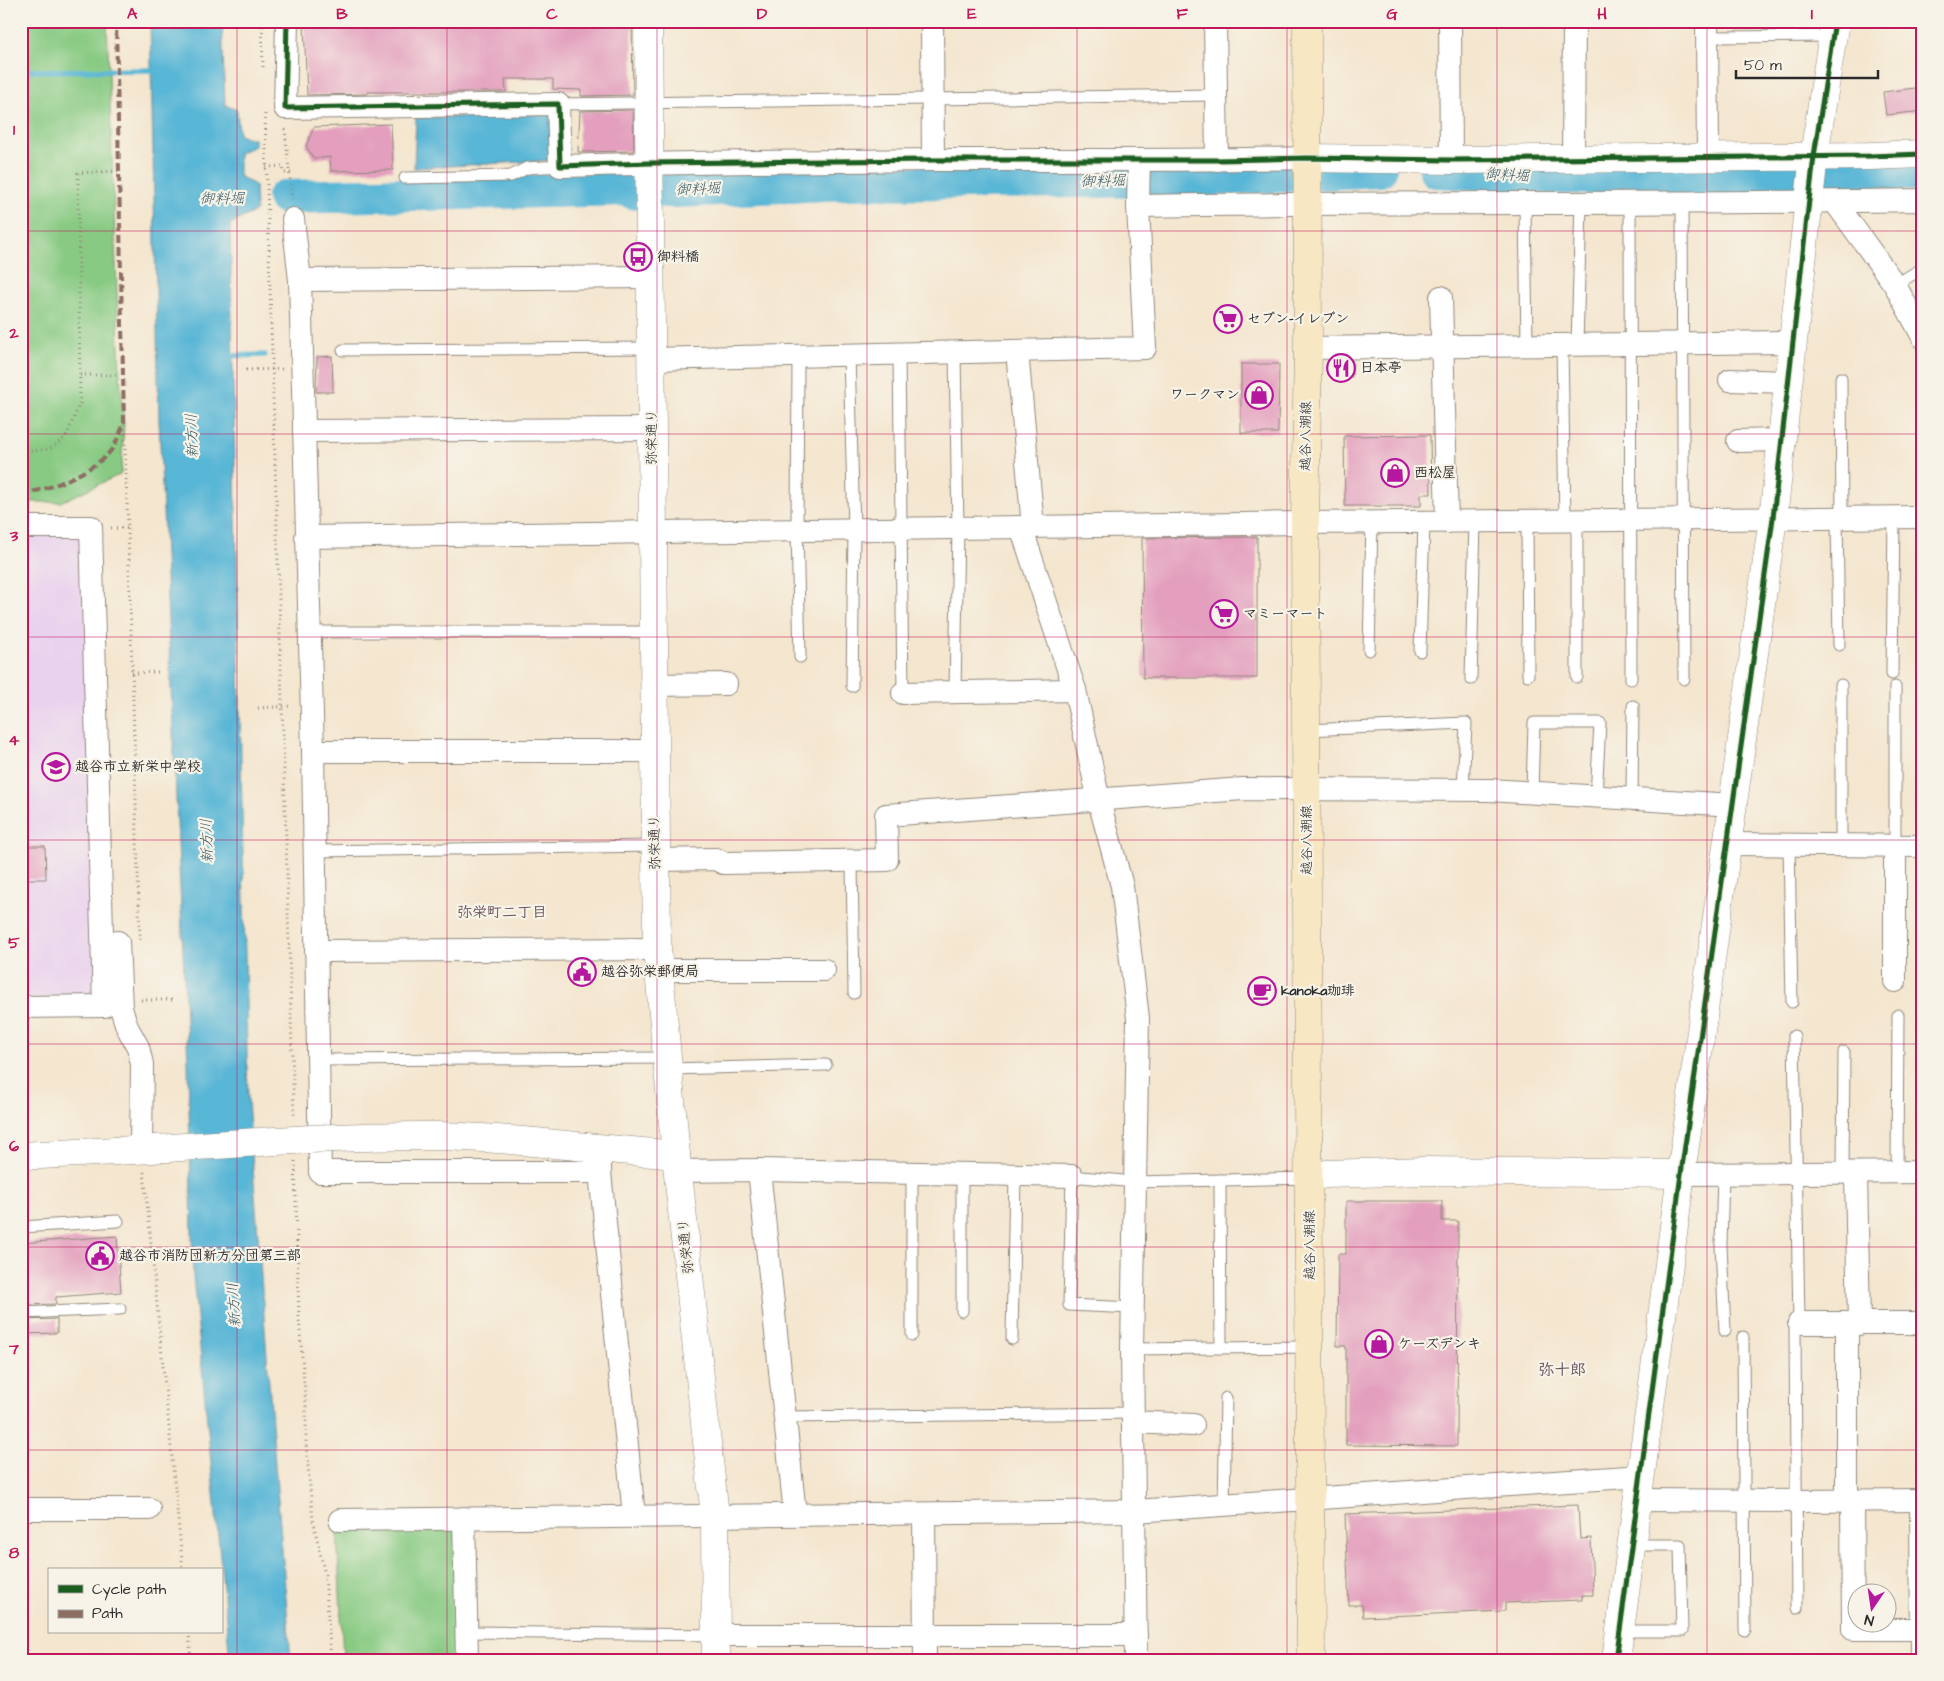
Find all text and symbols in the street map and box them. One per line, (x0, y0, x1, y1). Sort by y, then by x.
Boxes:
text: A (127, 3, 138, 25)
text: B (336, 3, 348, 25)
text: C (546, 3, 558, 25)
text: D (757, 3, 768, 25)
text: E (967, 3, 977, 25)
text: F (1176, 3, 1188, 25)
text: G (1386, 3, 1398, 25)
text: H (1597, 3, 1607, 25)
text: I (1811, 3, 1813, 25)
scale bar (1736, 48, 1879, 80)
text: 50 m (1744, 55, 1782, 76)
text: 1 (13, 119, 16, 141)
water label: 御料堀 (1484, 163, 1531, 187)
water label: 御料堀 (1080, 170, 1127, 192)
water label: 御料堀 (675, 178, 722, 200)
water label: 御料堀 (199, 188, 245, 209)
bus stop icon: 御料橋 (623, 242, 653, 272)
place label: 御料橋 (657, 247, 699, 267)
supermarket icon: セブン-イレブン (1213, 304, 1243, 334)
place label: セブン-イレブン (1247, 309, 1349, 329)
text: 2 (8, 322, 19, 344)
restaurant icon: 日本亭 (1326, 353, 1356, 383)
place label: 日本亭 (1360, 358, 1402, 378)
shop icon: ワークマン (1244, 380, 1274, 410)
place label: ワークマン (1170, 385, 1240, 405)
street label: 越谷八潮線 (1295, 401, 1317, 471)
street label: 弥栄通り (642, 409, 662, 465)
water label: 新方川 (181, 413, 203, 459)
shop icon: 西松屋 (1380, 458, 1410, 488)
place label: 西松屋 (1414, 463, 1456, 483)
text: 3 (9, 525, 19, 547)
supermarket icon: マミーマート (1209, 599, 1239, 629)
place label: マミーマート (1243, 604, 1328, 624)
text: 4 (9, 729, 20, 751)
school or university icon: 越谷市立新栄中学校 (41, 752, 71, 782)
place label: 越谷市立新栄中学校 (75, 757, 201, 777)
street label: 越谷八潮線 (1297, 805, 1317, 875)
street label: 弥栄通り (645, 814, 665, 870)
water label: 新方川 (196, 818, 218, 864)
district label: 弥栄町二丁目 (457, 902, 547, 923)
text: 5 (8, 932, 20, 954)
public building icon: 越谷弥栄郵便局 (567, 957, 597, 987)
place label: 越谷弥栄郵便局 (601, 962, 699, 982)
cafe icon: kanoka珈琲 (1247, 976, 1277, 1006)
place label: kanoka珈琲 (1281, 981, 1355, 1001)
text: 6 (9, 1135, 19, 1157)
street label: 越谷八潮線 (1300, 1210, 1320, 1280)
street label: 弥栄通り (673, 1217, 699, 1275)
public building icon: 越谷市消防団新方分団第三部 (85, 1241, 115, 1271)
place label: 越谷市消防団新方分団第三部 (119, 1246, 301, 1266)
water label: 新方川 (222, 1282, 246, 1328)
shop icon: ケーズデンキ (1364, 1329, 1394, 1359)
place label: ケーズデンキ (1398, 1334, 1481, 1354)
text: 7 (8, 1338, 19, 1360)
district label: 弥十郎 (1538, 1359, 1586, 1381)
text: 8 (9, 1542, 20, 1564)
legend (48, 1568, 222, 1634)
text: Cycle path (92, 1579, 167, 1601)
north arrow (1846, 1584, 1896, 1634)
text: Path (92, 1603, 123, 1624)
text: N (1863, 1609, 1876, 1630)

